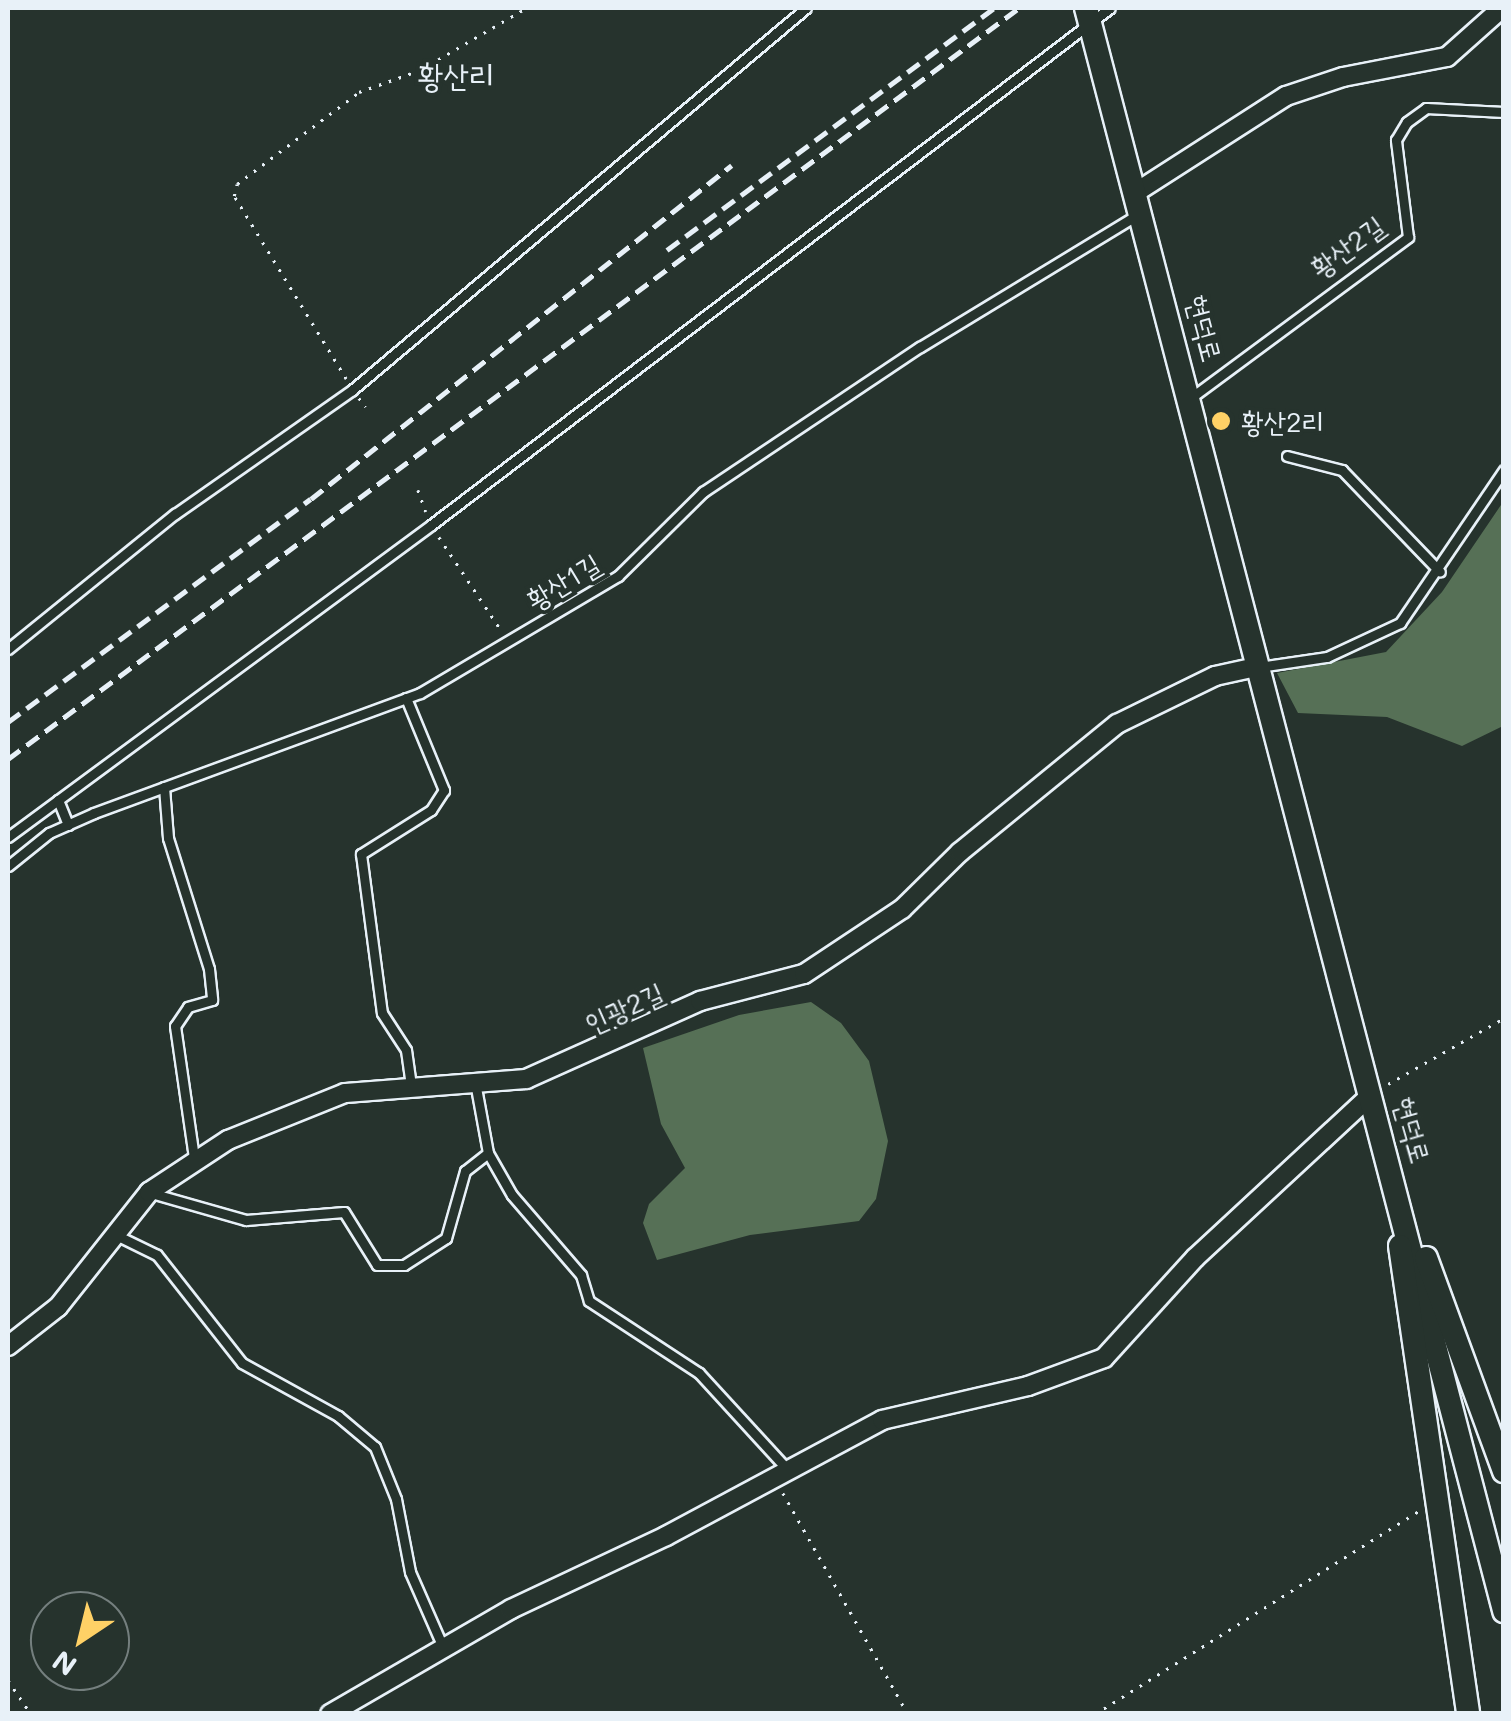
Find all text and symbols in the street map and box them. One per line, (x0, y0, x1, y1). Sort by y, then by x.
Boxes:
district label: 황산리 (417, 55, 495, 93)
street label: 황산2길 (1303, 208, 1391, 284)
street label: 현덕로 (1180, 291, 1230, 365)
place label: 황산2리 (1241, 404, 1324, 438)
marker: 황산2리 (1210, 410, 1232, 432)
street label: 황산1길 (520, 546, 606, 616)
street label: 인광2길 (579, 975, 669, 1039)
street label: 현덕로 (1388, 1093, 1438, 1167)
north arrow (30, 1591, 130, 1691)
text: N (45, 1643, 83, 1685)

